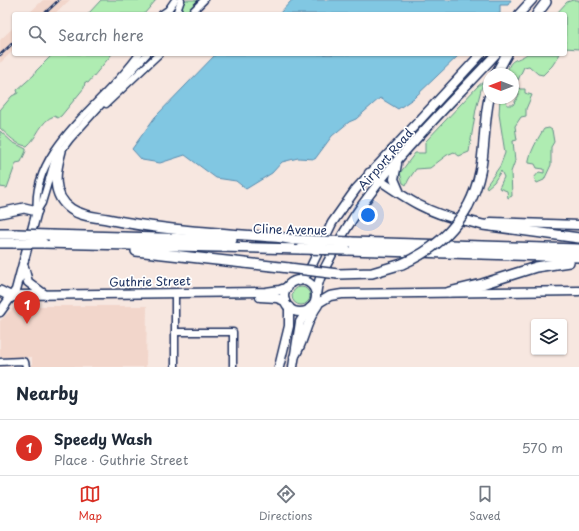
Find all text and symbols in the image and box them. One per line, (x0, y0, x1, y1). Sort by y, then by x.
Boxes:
search box (12, 12, 567, 56)
icon: search (26, 23, 48, 45)
text: Search here (58, 23, 144, 46)
north arrow (483, 68, 519, 104)
street label: Airport Road (353, 124, 417, 194)
your location (358, 205, 378, 225)
street label: Cline Avenue (253, 219, 328, 239)
street label: Guthrie Street (109, 271, 191, 291)
pin: 1 (14, 291, 40, 324)
map controls (531, 319, 567, 355)
button: layers (531, 319, 567, 355)
text: Nearby (16, 380, 78, 406)
text: Speedy Wash (54, 427, 153, 450)
text: 1 (26, 438, 32, 457)
text: 570 m (522, 438, 563, 457)
text: Place · Guthrie Street (54, 450, 188, 469)
tab: Map (78, 483, 102, 524)
tab: Directions (259, 483, 312, 524)
tab: Saved (469, 483, 501, 524)

